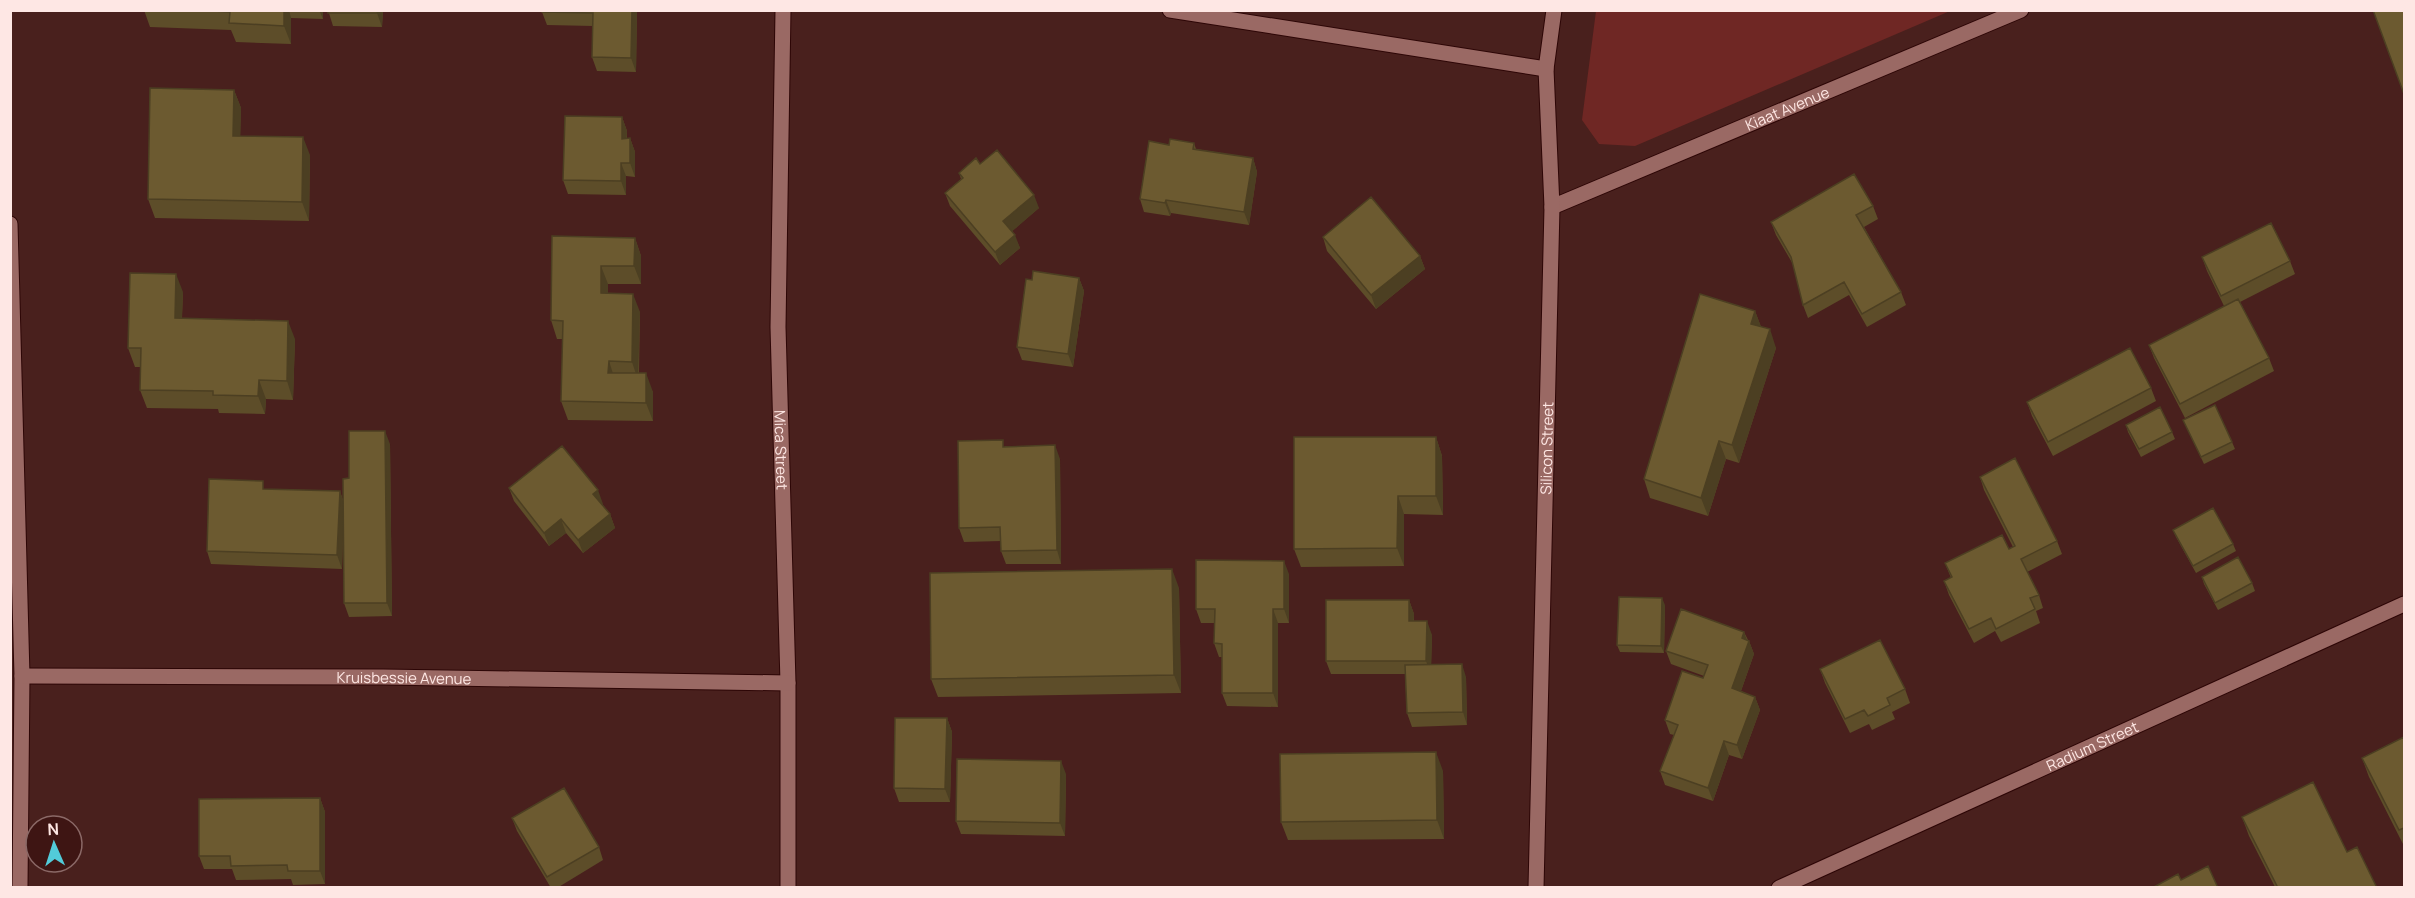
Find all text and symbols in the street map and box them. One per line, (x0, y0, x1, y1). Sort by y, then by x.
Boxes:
street label: Kiaat Avenue (1742, 81, 1833, 135)
street label: Silicon Street (1535, 401, 1558, 495)
street label: Mica Street (770, 410, 793, 490)
street label: Kruisbessie Avenue (337, 666, 472, 689)
street label: Radium Street (2043, 716, 2142, 776)
north arrow (24, 814, 84, 874)
text: N (47, 818, 60, 840)

